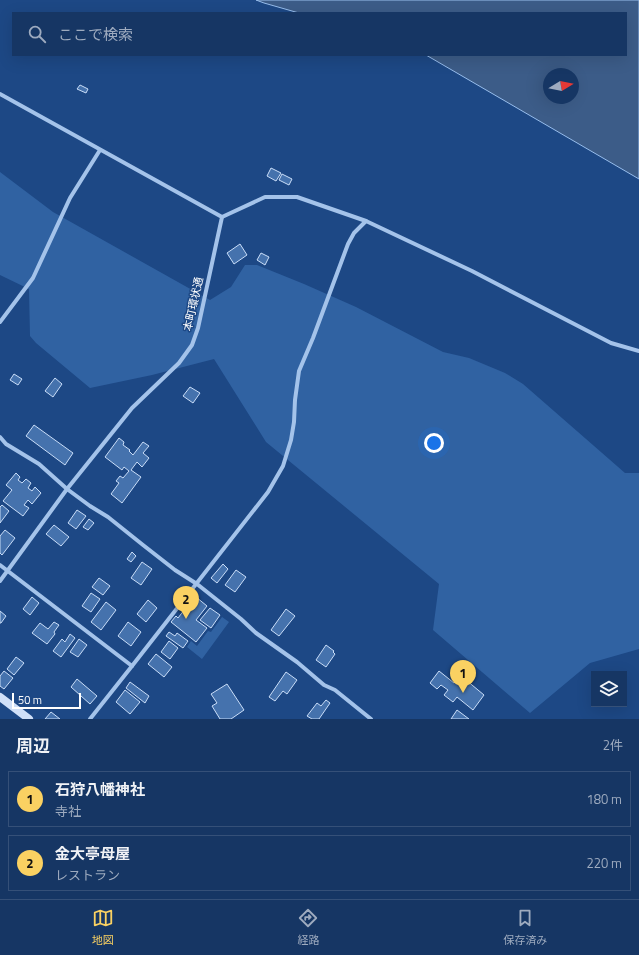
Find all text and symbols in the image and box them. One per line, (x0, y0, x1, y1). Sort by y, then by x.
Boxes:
search box (12, 12, 627, 56)
icon: search (26, 23, 48, 45)
text: ここで検索 (58, 23, 133, 46)
north arrow (543, 68, 579, 104)
street label: 本町環状通 (179, 275, 207, 333)
your location (424, 433, 444, 453)
pin: 2 (173, 586, 199, 619)
pin: 1 (450, 660, 476, 693)
map controls (591, 671, 627, 707)
button: layers (591, 671, 627, 707)
scale bar (12, 691, 81, 710)
text: 50 m (18, 692, 42, 708)
text: 周辺 (16, 733, 50, 759)
text: 2件 (603, 735, 623, 755)
text: 石狩八幡神社 (55, 778, 145, 801)
text: 1 (26, 789, 34, 809)
text: 180 m (586, 789, 622, 809)
text: 寺社 (55, 801, 81, 821)
text: 金大亭母屋 (55, 842, 130, 865)
text: 2 (26, 853, 34, 873)
text: 220 m (586, 853, 622, 873)
text: レストラン (55, 865, 120, 885)
tab: 地図 (92, 907, 114, 948)
tab: 経路 (297, 907, 319, 948)
tab: 保存済み (503, 907, 547, 948)

